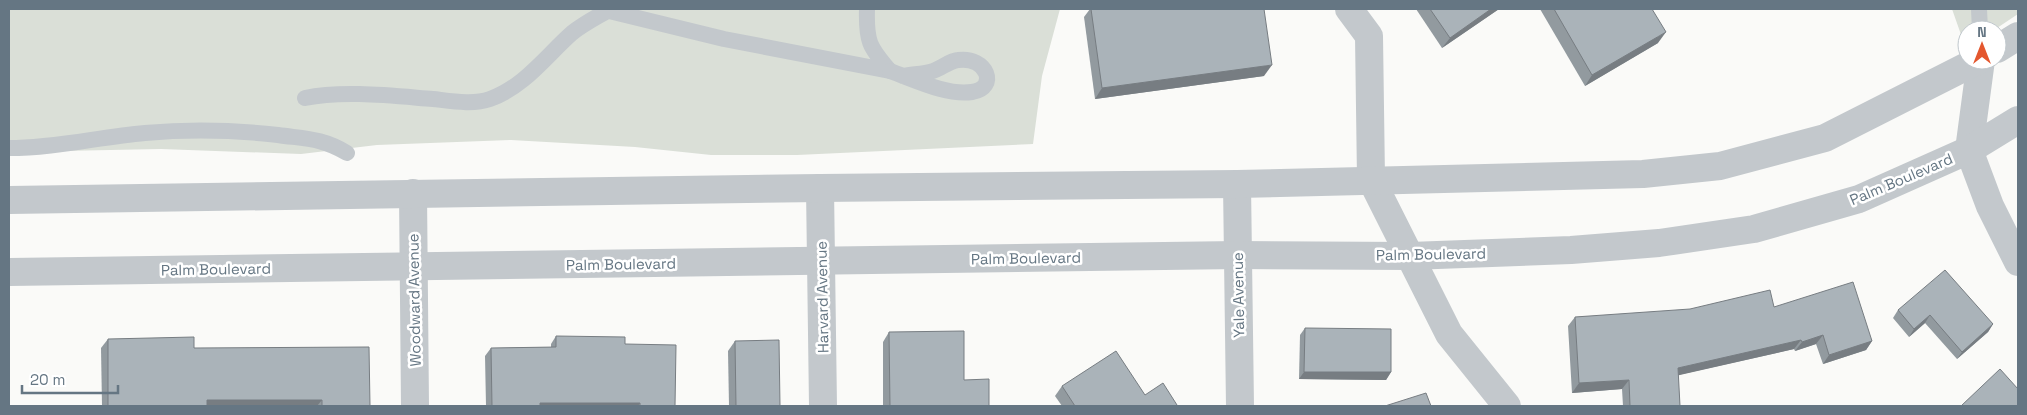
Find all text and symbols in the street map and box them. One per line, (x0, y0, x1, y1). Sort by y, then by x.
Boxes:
north arrow (1957, 20, 2007, 70)
text: N (1977, 23, 1987, 41)
street label: Palm Boulevard (1847, 149, 1955, 209)
street label: Woodward Avenue (403, 233, 425, 367)
street label: Harvard Avenue (812, 241, 832, 353)
street label: Palm Boulevard (1376, 244, 1486, 264)
street label: Palm Boulevard (971, 248, 1081, 268)
street label: Yale Avenue (1228, 252, 1248, 338)
street label: Palm Boulevard (566, 254, 676, 274)
street label: Palm Boulevard (161, 259, 271, 279)
scale bar (22, 362, 119, 394)
text: 20 m (30, 370, 65, 389)

